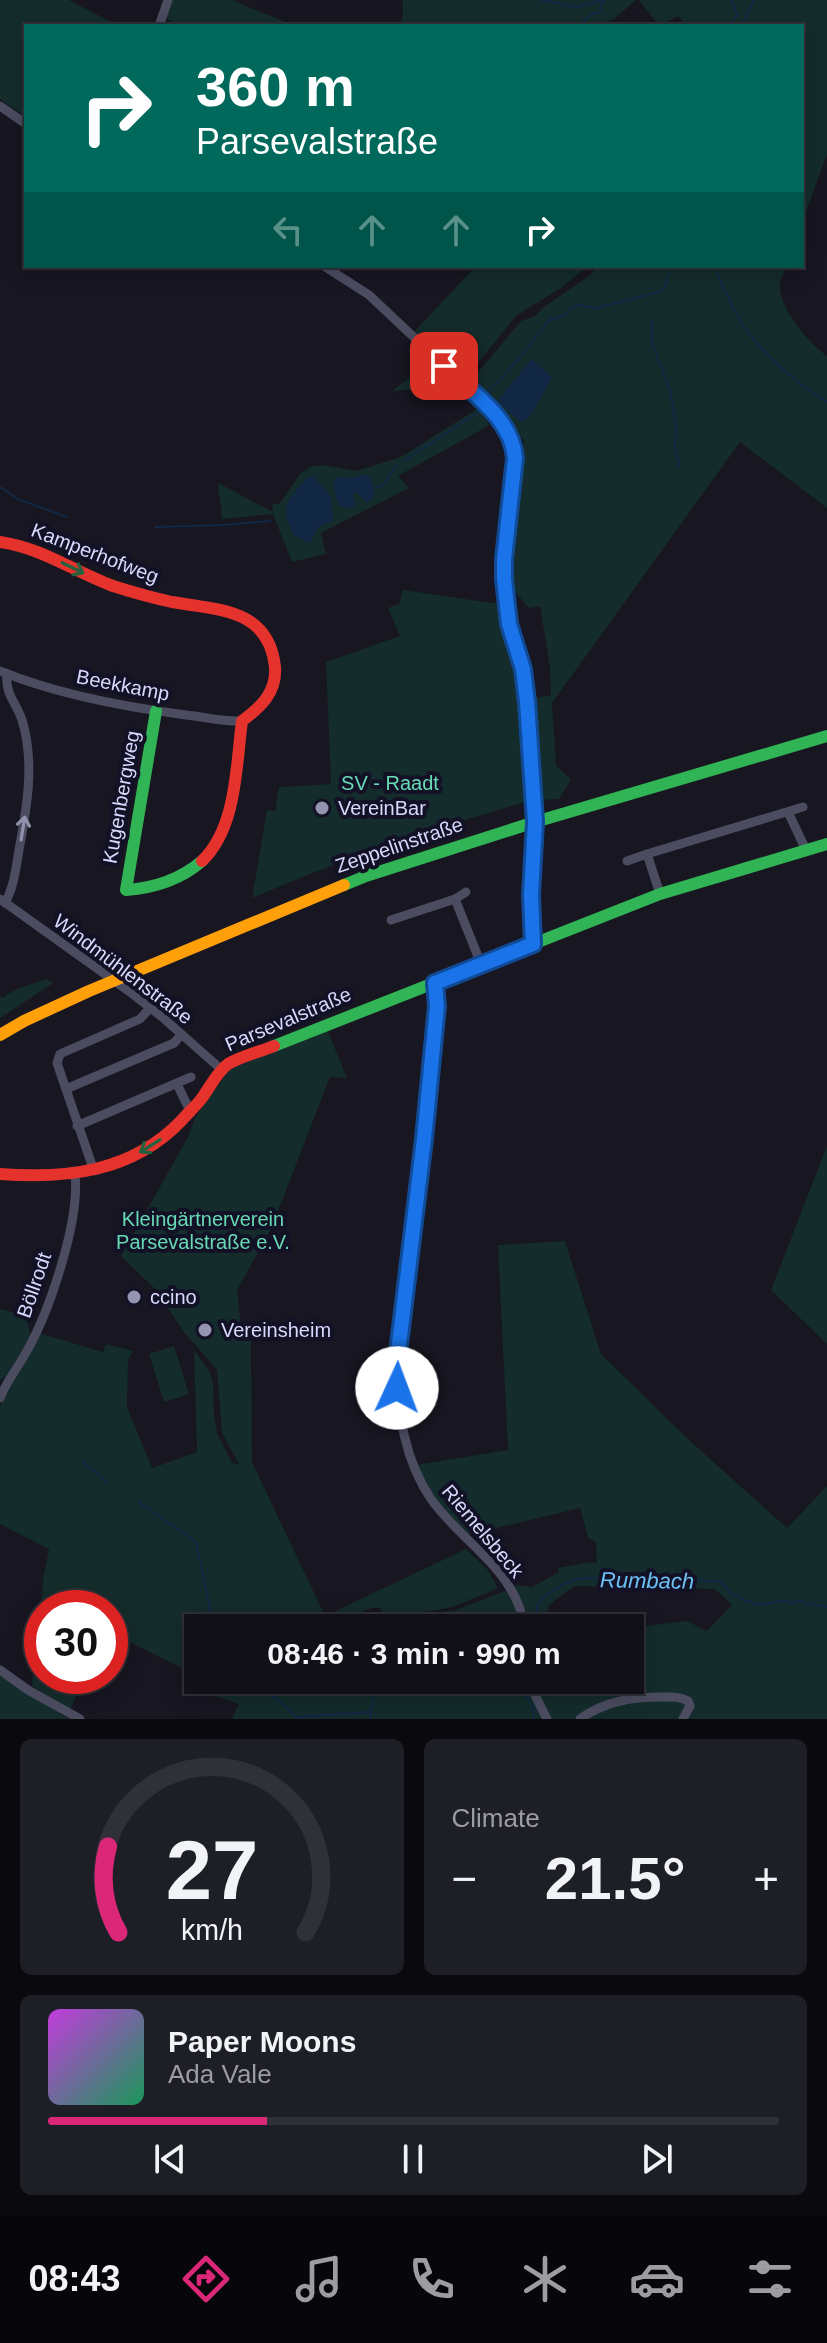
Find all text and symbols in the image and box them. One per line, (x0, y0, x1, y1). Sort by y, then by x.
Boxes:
text: 360 m (196, 55, 355, 118)
icon: right (64, 56, 168, 160)
text: Parsevalstraße (196, 121, 438, 162)
icon: left (266, 208, 310, 252)
icon: ahead (350, 208, 394, 252)
icon: ahead (434, 208, 478, 252)
icon: right (518, 208, 562, 252)
pin (410, 332, 478, 400)
icon: arrive (422, 344, 466, 388)
street label: Kamperhofweg (28, 519, 162, 587)
one-way arrow (60, 561, 84, 576)
street label: Beekkamp (75, 665, 171, 705)
street label: Kugenbergweg (98, 729, 144, 865)
park label: SV - Raadt (341, 772, 439, 794)
place label: VereinBar (338, 797, 426, 819)
marker: VereinBar (313, 799, 331, 817)
street label: Zeppelinstraße (332, 813, 466, 877)
one-way arrow (16, 816, 31, 841)
street label: Windmühlenstraße (49, 910, 197, 1028)
street label: Parsevalstraße (222, 983, 354, 1055)
one-way arrow (139, 1138, 161, 1155)
park label: Kleingärtnerverein Parsevalstraße e.V. (116, 1208, 290, 1253)
street label: Böllrodt (13, 1249, 56, 1321)
place label: ccino (150, 1286, 197, 1308)
marker: ccino (125, 1288, 143, 1306)
place label: Vereinsheim (221, 1319, 331, 1341)
marker: Vereinsheim (196, 1321, 214, 1339)
position arrow (355, 1346, 439, 1430)
street label: Riemelsbeck (438, 1480, 529, 1583)
water label: Rumbach (600, 1567, 694, 1594)
speed limit sign: 30 (24, 1590, 128, 1694)
text: 08:46 · 3 min · 990 m (267, 1637, 561, 1670)
text: Climate (452, 1803, 540, 1833)
text: 27 (165, 1824, 258, 1917)
text: 21.5° (545, 1845, 686, 1912)
text: − (452, 1854, 477, 1903)
text: + (753, 1854, 779, 1903)
text: km/h (181, 1914, 243, 1946)
text: Paper Moons (168, 2025, 356, 2058)
text: Ada Vale (168, 2059, 272, 2089)
icon: previous (148, 2137, 192, 2181)
icon: pause (391, 2137, 435, 2181)
icon: next (635, 2137, 679, 2181)
icon: directions (178, 2251, 234, 2307)
icon: music (291, 2251, 347, 2307)
icon: phone (404, 2251, 460, 2307)
icon: climate (517, 2251, 573, 2307)
icon: car (629, 2251, 685, 2307)
icon: filters (742, 2251, 798, 2307)
text: 08:43 (28, 2258, 121, 2299)

